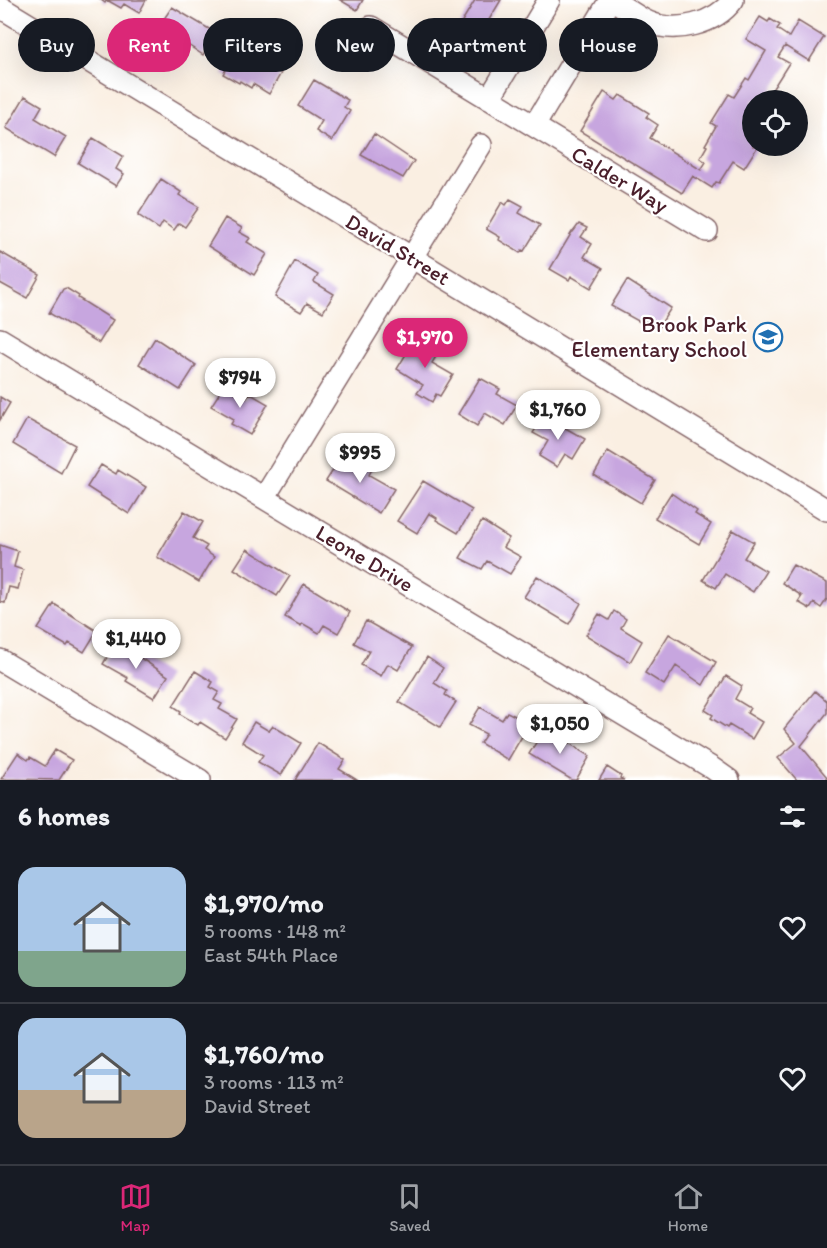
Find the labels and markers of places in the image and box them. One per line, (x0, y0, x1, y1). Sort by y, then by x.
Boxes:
place label: Brook Park Elementary School (572, 311, 748, 363)
pin: $1,970 (376, 318, 474, 369)
school or university icon: Brook Park Elementary School (752, 321, 784, 353)
pin: $794 (204, 358, 276, 409)
pin: $1,760 (509, 390, 607, 441)
pin: $995 (324, 433, 396, 484)
pin: $1,440 (87, 619, 185, 670)
pin: $1,050 (511, 704, 609, 755)

